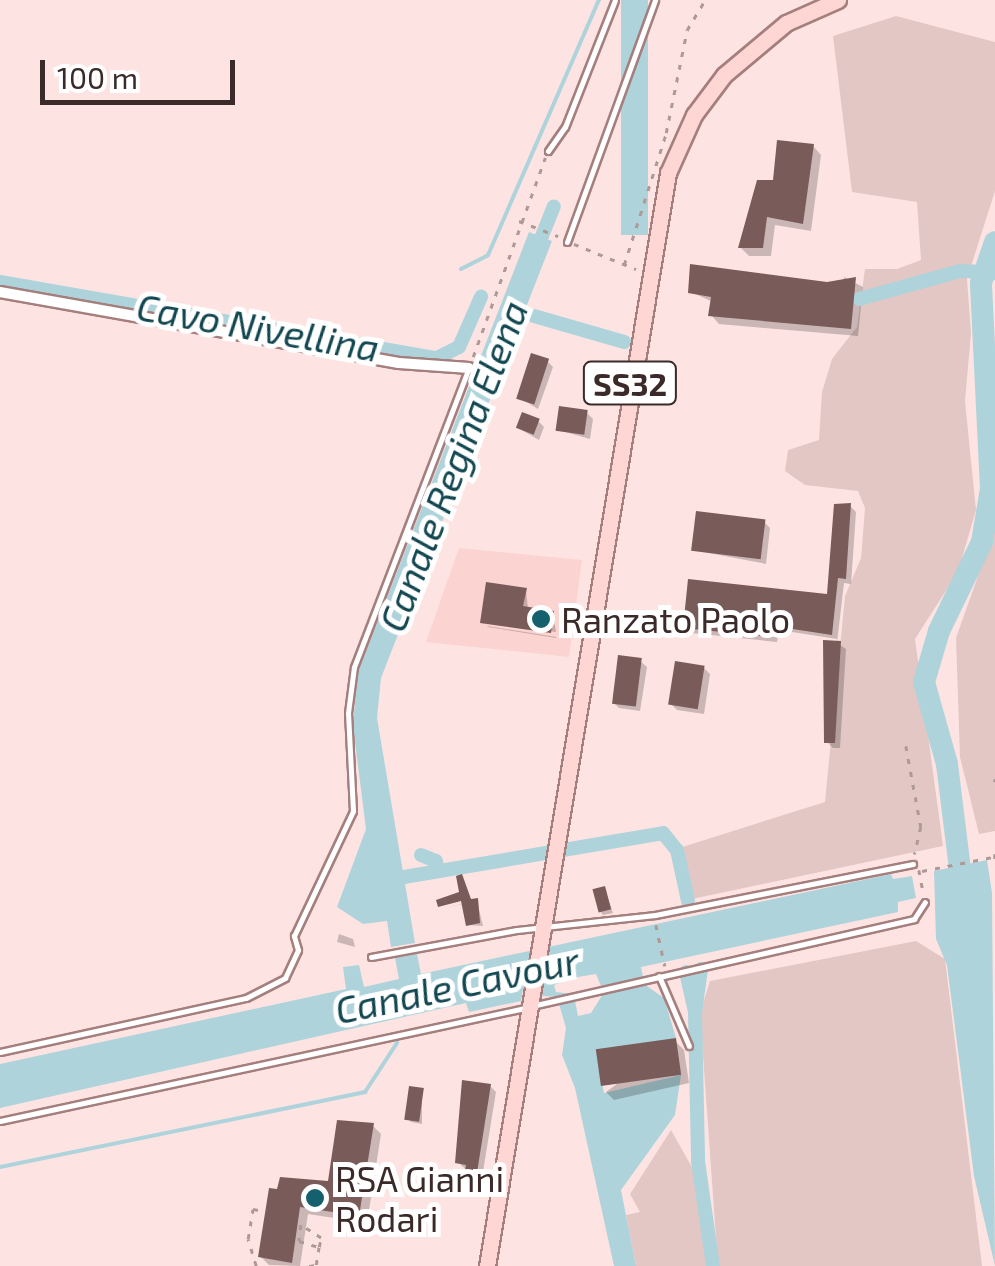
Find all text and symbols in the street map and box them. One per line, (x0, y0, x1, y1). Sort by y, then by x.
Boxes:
scale bar (45, 40, 240, 102)
text: 100 m (57, 59, 138, 95)
water label: Cavo Nivellina (133, 283, 383, 371)
water label: Canale Regina Elena (369, 294, 537, 638)
road number: SS32 (582, 356, 678, 410)
place label: Ranzato Paolo (561, 598, 790, 640)
marker: Ranzato Paolo (530, 608, 552, 630)
water label: Canale Cavour (331, 937, 583, 1033)
place label: RSA Gianni Rodari (335, 1157, 505, 1239)
marker: RSA Gianni Rodari (304, 1187, 326, 1209)

